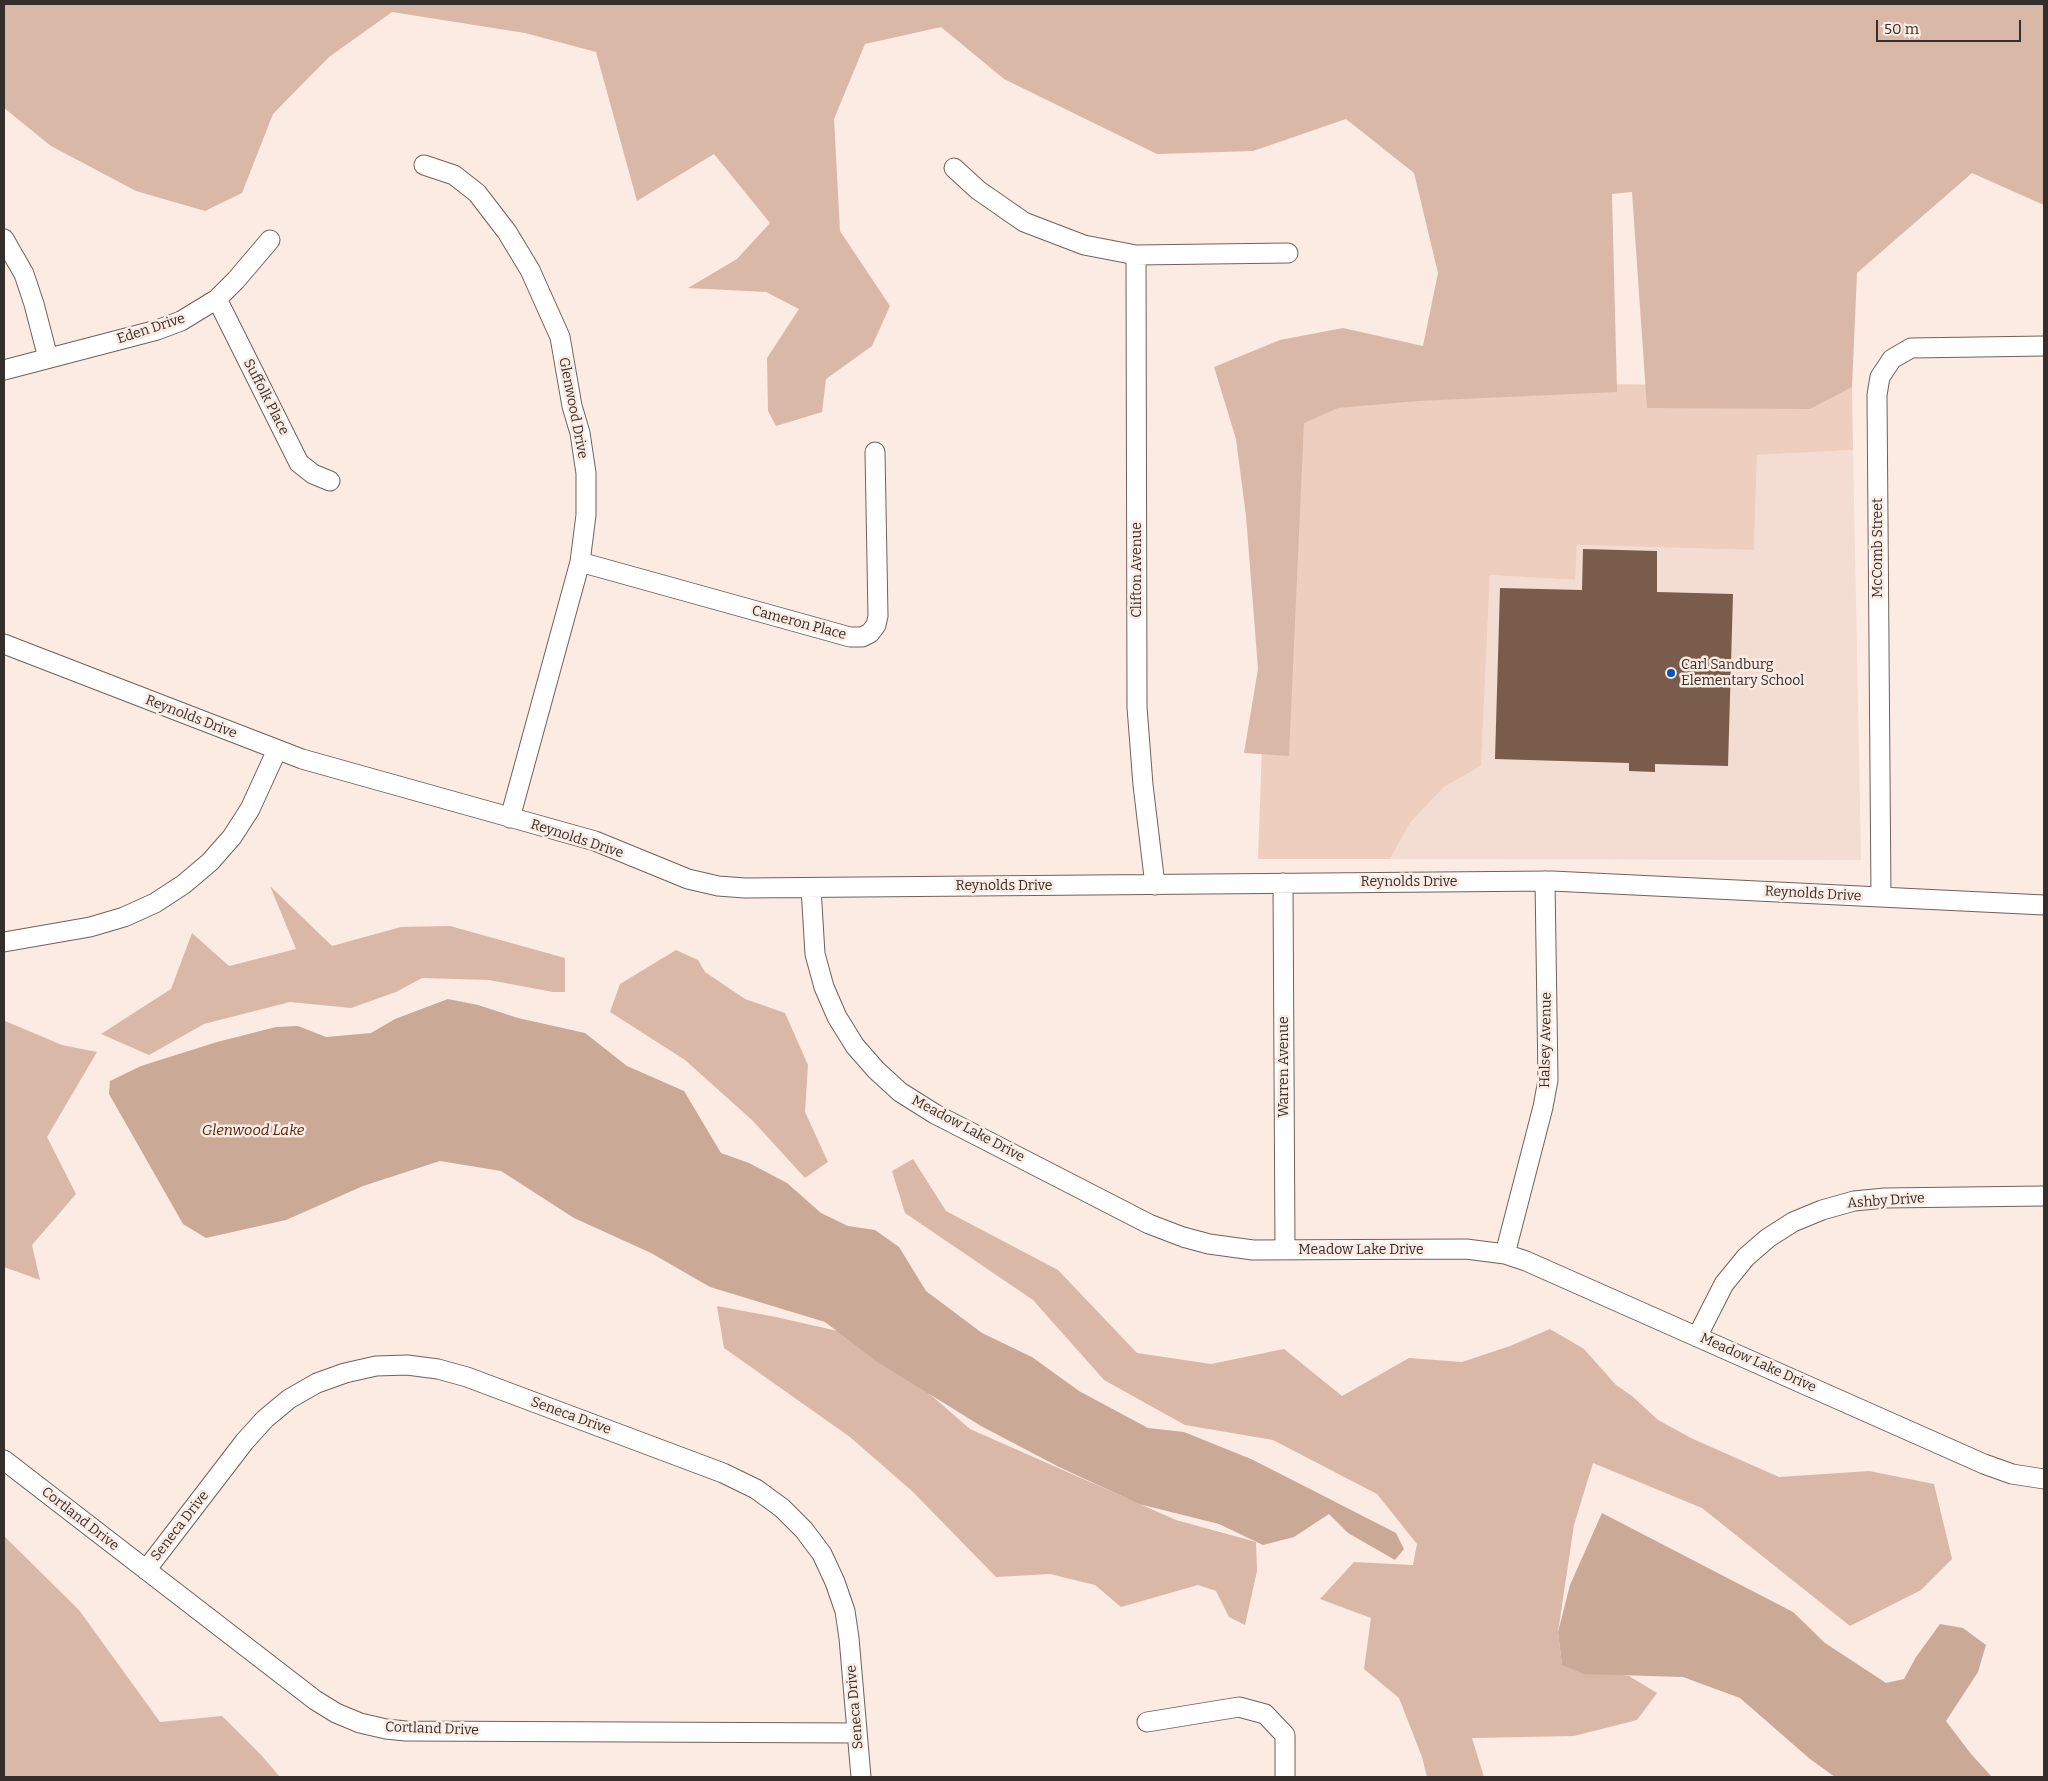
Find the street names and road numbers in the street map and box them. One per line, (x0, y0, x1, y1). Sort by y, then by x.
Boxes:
street label: Eden Drive (115, 310, 187, 348)
street label: Suffolk Place (240, 356, 292, 438)
street label: Glenwood Drive (555, 356, 591, 460)
street label: McComb Street (1870, 498, 1886, 598)
street label: Clifton Avenue (1129, 522, 1145, 618)
street label: Cameron Place (750, 602, 848, 644)
street label: Reynolds Drive (143, 692, 239, 742)
street label: Reynolds Drive (528, 816, 626, 862)
street label: Reynolds Drive (1361, 874, 1457, 890)
street label: Reynolds Drive (956, 878, 1052, 894)
street label: Reynolds Drive (1764, 883, 1862, 905)
street label: Halsey Avenue (1537, 992, 1555, 1088)
street label: Warren Avenue (1276, 1016, 1292, 1118)
street label: Meadow Lake Drive (909, 1092, 1027, 1166)
street label: Ashby Drive (1847, 1190, 1925, 1212)
street label: Meadow Lake Drive (1298, 1242, 1424, 1258)
street label: Meadow Lake Drive (1697, 1330, 1819, 1396)
street label: Seneca Drive (529, 1394, 613, 1438)
street label: Cortland Drive (38, 1484, 122, 1554)
street label: Seneca Drive (147, 1488, 213, 1564)
street label: Seneca Drive (843, 1664, 867, 1750)
street label: Cortland Drive (385, 1719, 479, 1739)

